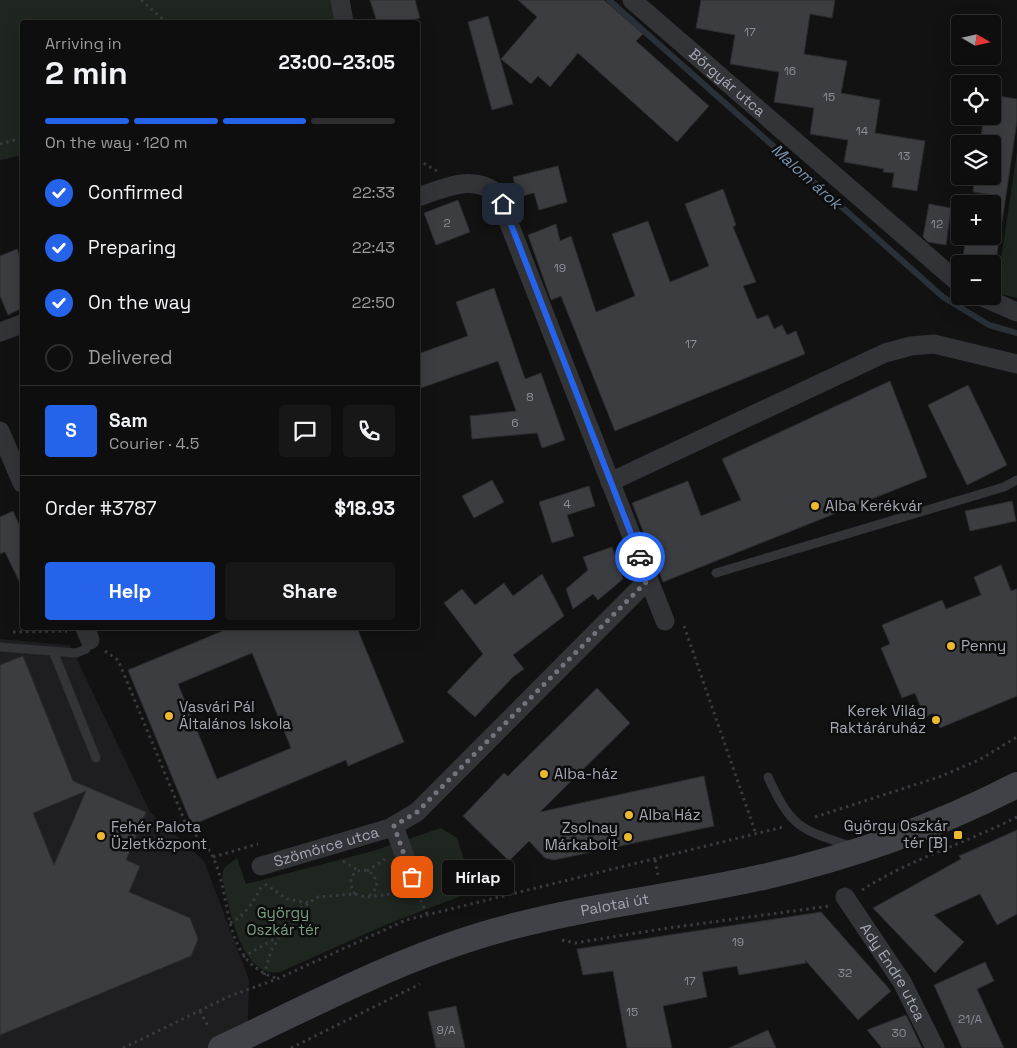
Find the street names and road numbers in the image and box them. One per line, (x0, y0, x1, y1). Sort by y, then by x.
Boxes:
street label: Bőrgyár utca (685, 44, 770, 121)
street label: Szömörce utca (271, 822, 381, 871)
street label: Palotai út (579, 889, 651, 920)
street label: Ady Endre utca (856, 919, 930, 1024)

